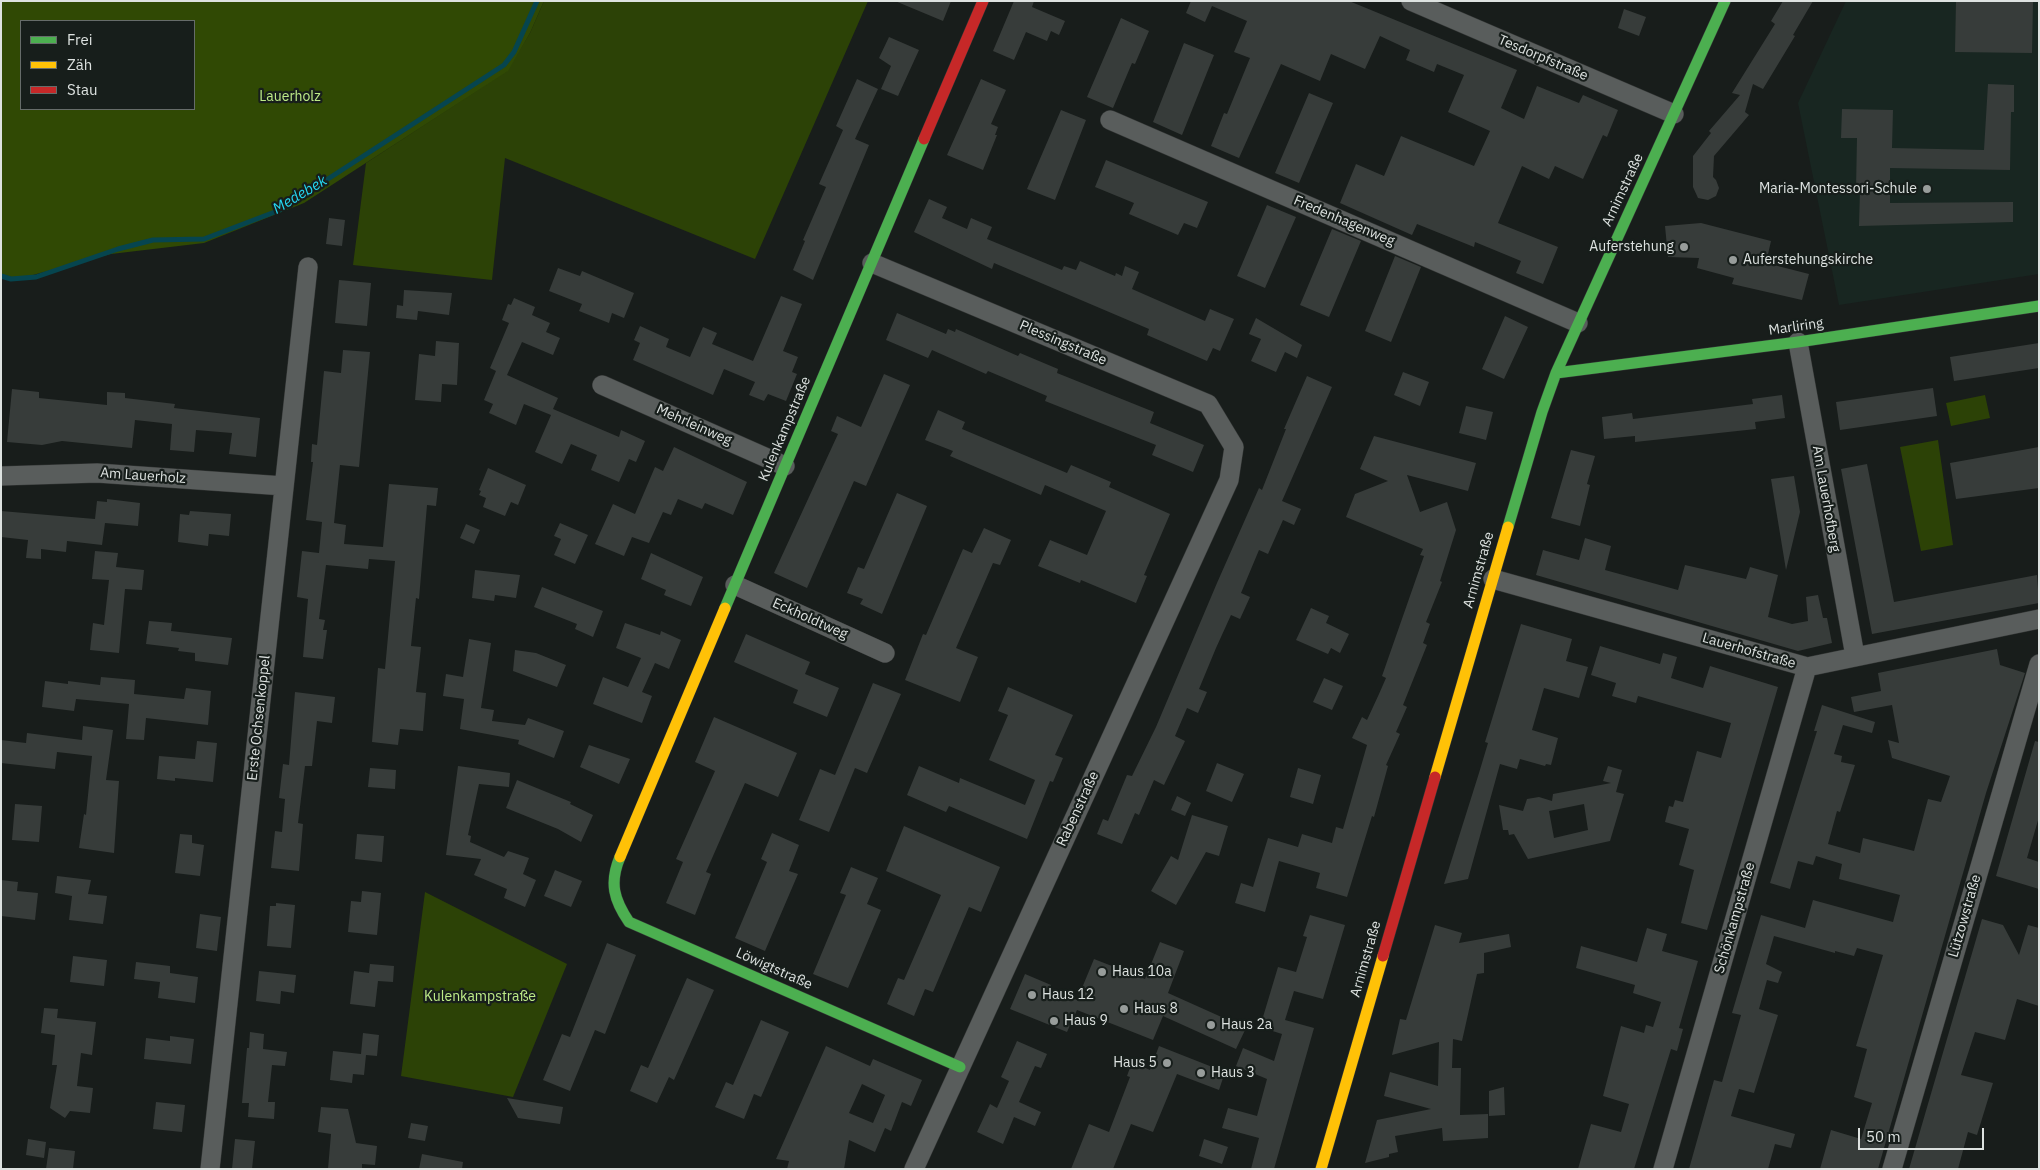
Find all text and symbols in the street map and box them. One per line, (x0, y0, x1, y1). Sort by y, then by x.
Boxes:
legend (20, 20, 195, 110)
text: Frei (67, 30, 93, 49)
street label: Tesdorpfstraße (1495, 31, 1591, 85)
text: Zäh (67, 55, 92, 74)
text: Stau (67, 80, 98, 99)
park label: Lauerholz (259, 89, 321, 105)
street label: Arnimstraße (1599, 151, 1647, 229)
water label: Medebek (270, 172, 330, 218)
place label: Maria-Montessori-Schule (1759, 181, 1917, 197)
marker: Maria-Montessori-Schule (1921, 183, 1933, 195)
street label: Fredenhagenweg (1291, 192, 1397, 250)
place label: Auferstehung (1589, 239, 1674, 255)
marker: Auferstehung (1678, 241, 1690, 253)
place label: Auferstehungskirche (1743, 252, 1873, 268)
marker: Auferstehungskirche (1727, 254, 1739, 266)
street label: Marliring (1767, 315, 1825, 339)
street label: Plessingstraße (1017, 317, 1109, 369)
street label: Kulenkampstraße (755, 374, 815, 484)
street label: Mehrleinweg (654, 401, 734, 449)
street label: Am Lauerhofberg (1808, 444, 1844, 554)
street label: Am Lauerholz (100, 465, 186, 487)
street label: Arnimstraße (1460, 530, 1498, 610)
street label: Eckholdtweg (770, 595, 850, 643)
street label: Lauerhofstraße (1700, 630, 1798, 672)
street label: Erste Ochsenkoppel (244, 654, 274, 782)
street label: Rabenstraße (1053, 769, 1103, 849)
street label: Schönkampstraße (1711, 860, 1759, 976)
street label: Lützowstraße (1945, 873, 1985, 959)
street label: Arnimstraße (1347, 919, 1385, 999)
street label: Löwigtstraße (733, 945, 815, 993)
place label: Haus 10a (1112, 964, 1172, 980)
marker: Haus 10a (1096, 966, 1108, 978)
place label: Haus 12 (1042, 987, 1094, 1003)
park label: Kulenkampstraße (424, 989, 536, 1005)
marker: Haus 12 (1026, 989, 1038, 1001)
place label: Haus 8 (1134, 1001, 1178, 1017)
marker: Haus 8 (1118, 1003, 1130, 1015)
place label: Haus 9 (1064, 1013, 1108, 1029)
marker: Haus 9 (1048, 1015, 1060, 1027)
place label: Haus 2a (1221, 1017, 1272, 1033)
marker: Haus 2a (1205, 1019, 1217, 1031)
place label: Haus 5 (1113, 1055, 1157, 1071)
marker: Haus 5 (1161, 1057, 1173, 1069)
place label: Haus 3 (1211, 1065, 1255, 1081)
marker: Haus 3 (1195, 1067, 1207, 1079)
scale bar (1860, 1118, 1986, 1150)
text: 50 m (1866, 1127, 1901, 1146)

